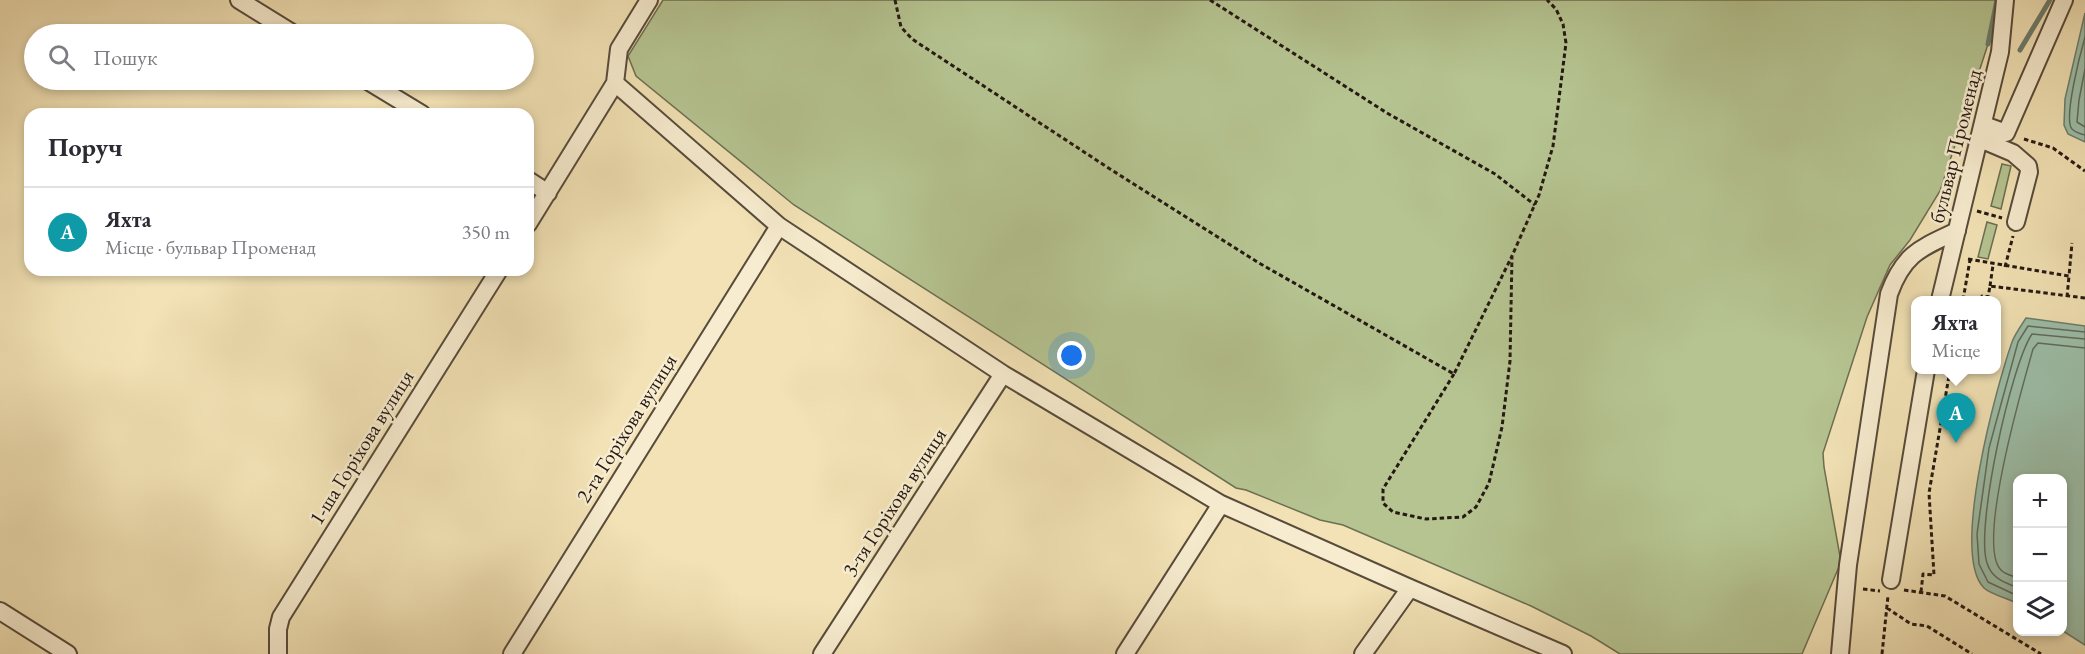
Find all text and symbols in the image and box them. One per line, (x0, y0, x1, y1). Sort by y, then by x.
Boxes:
search box (24, 24, 534, 90)
icon: search (45, 41, 78, 74)
text: Пошук (93, 43, 157, 72)
street label: бульвар Променад (1923, 66, 1987, 226)
text: Поруч (48, 130, 123, 164)
text: Яхта (105, 205, 151, 234)
text: A (60, 219, 75, 245)
text: 350 m (462, 219, 510, 245)
text: Місце · бульвар Променад (105, 234, 316, 260)
popup (1911, 296, 2001, 374)
text: Яхта (1932, 308, 1978, 337)
text: Місце (1932, 337, 1980, 363)
your location (1057, 341, 1086, 370)
street label: 2-га Горіхова вулиця (569, 349, 683, 507)
street label: 1-ша Горіхова вулиця (303, 365, 419, 529)
pin: A (1936, 394, 1976, 443)
street label: 3-тя Горіхова вулиця (836, 423, 952, 581)
map controls (2013, 474, 2067, 636)
button: + (2013, 474, 2067, 528)
button: − (2013, 528, 2067, 582)
button: layers (2013, 582, 2067, 636)

